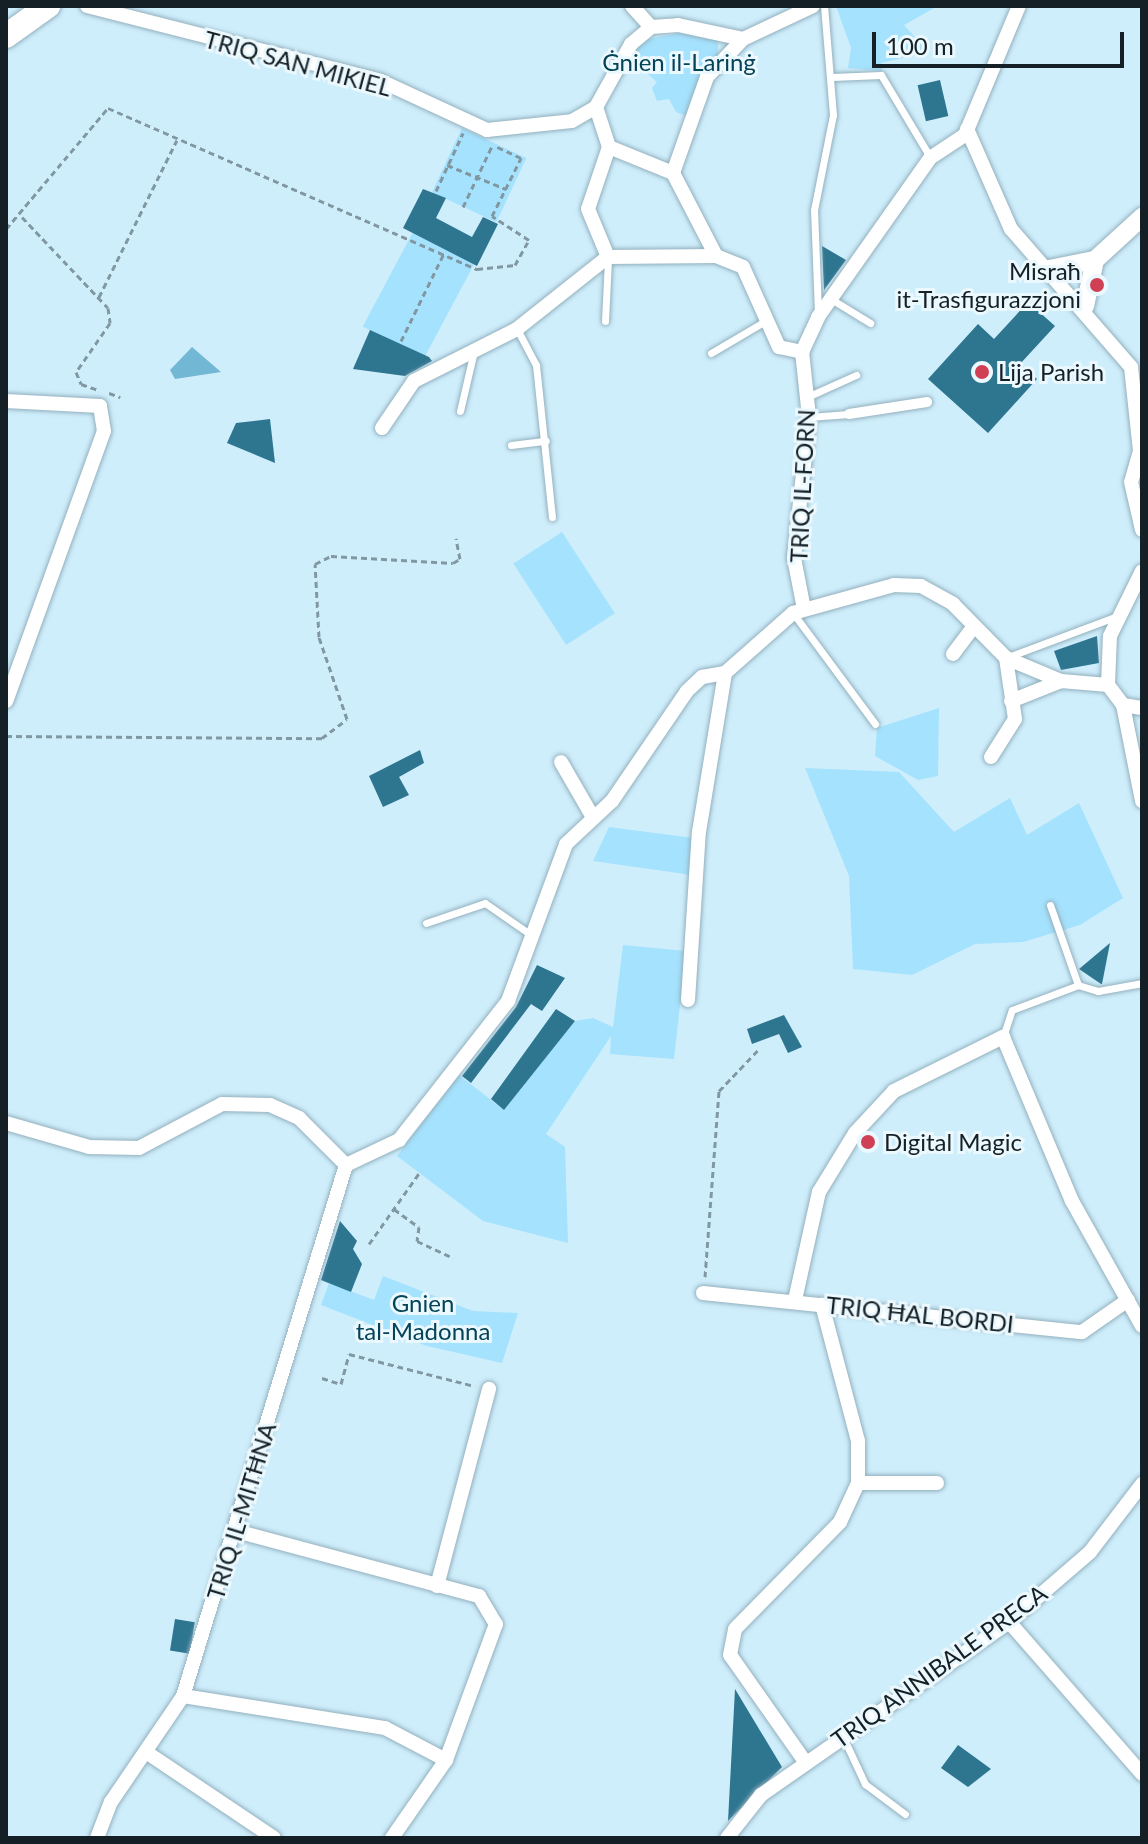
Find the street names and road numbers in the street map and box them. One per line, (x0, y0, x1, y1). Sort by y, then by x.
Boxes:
street label: TRIQ SAN MIKIEL (201, 24, 395, 102)
street label: TRIQ IL-FORN (784, 409, 820, 563)
street label: TRIQ ĦAL BORDI (824, 1290, 1016, 1338)
street label: TRIQ IL-MITĦNA (200, 1419, 282, 1603)
street label: TRIQ ANNIBALE PRECA (825, 1578, 1053, 1754)

